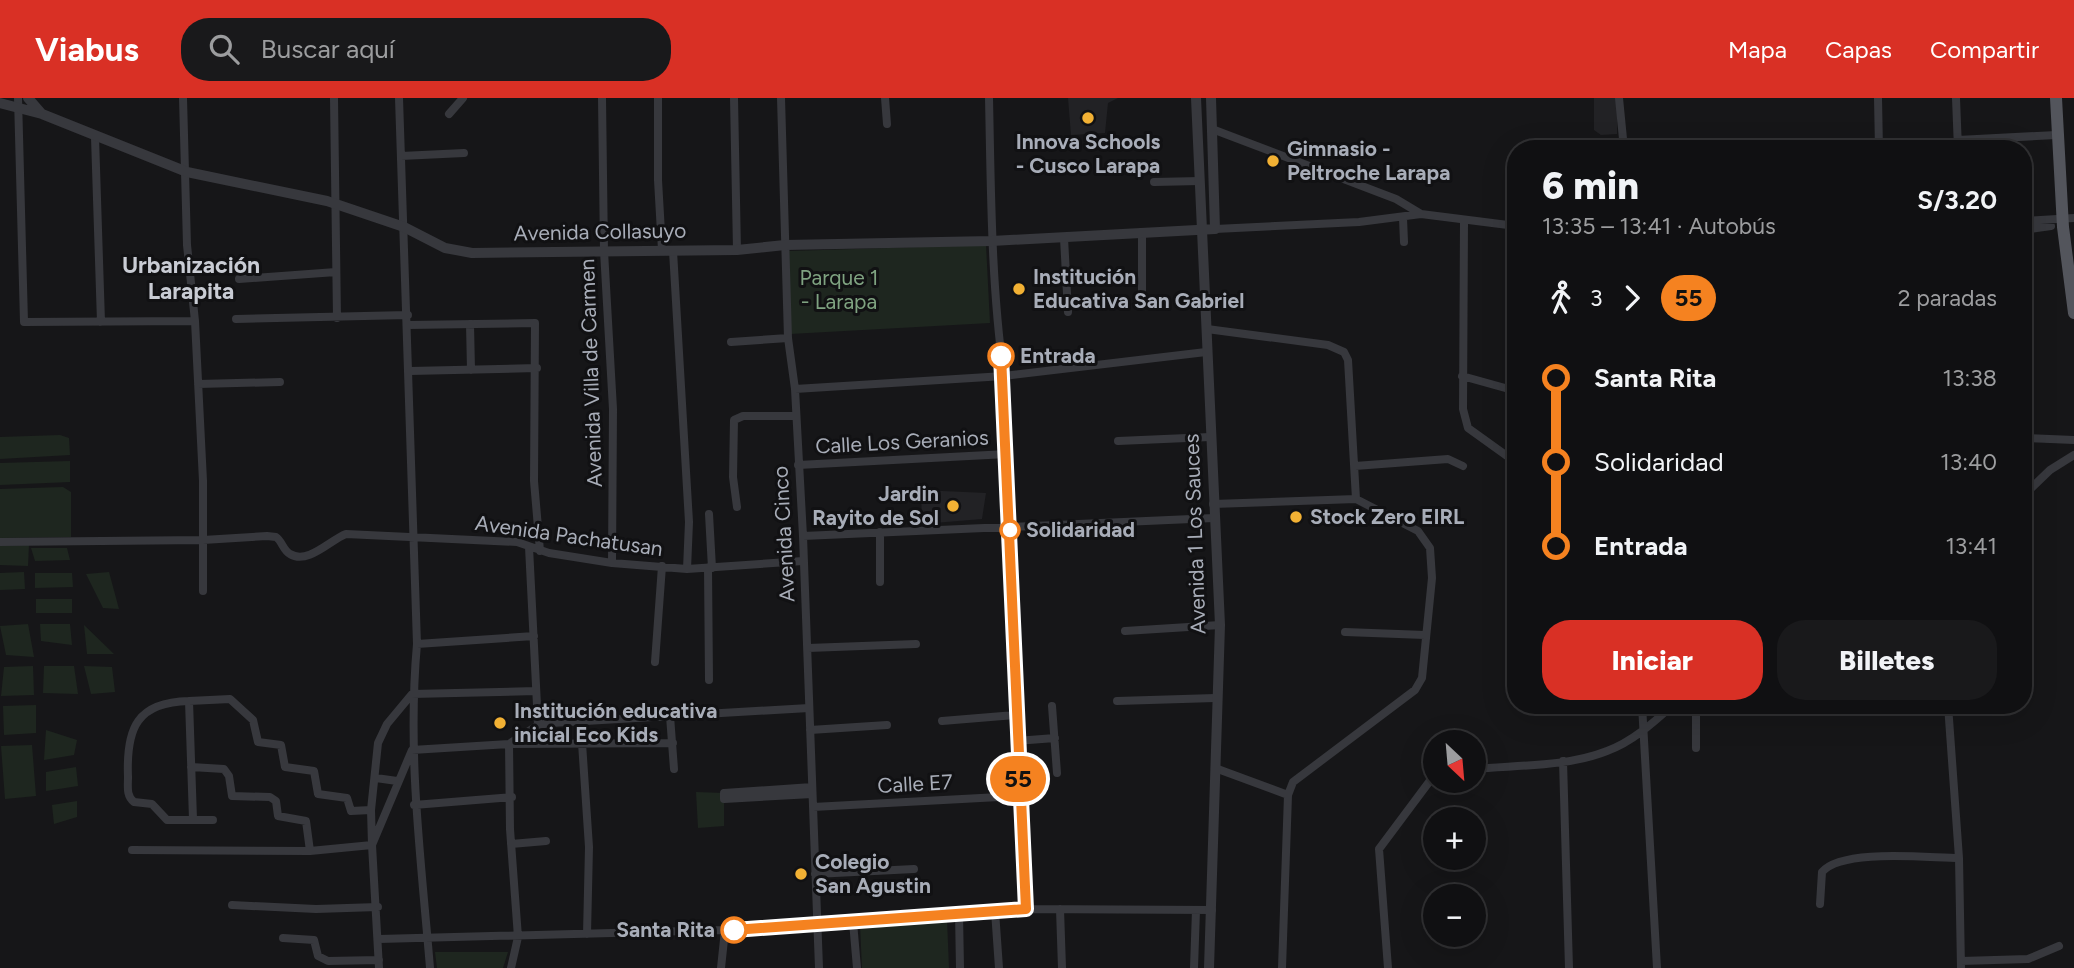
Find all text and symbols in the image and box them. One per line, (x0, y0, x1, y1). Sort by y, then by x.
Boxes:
search box (181, 18, 671, 81)
text: Viabus (35, 30, 139, 69)
icon: search (205, 30, 243, 68)
text: Buscar aquí (261, 33, 395, 65)
text: Mapa (1728, 35, 1787, 64)
text: Capas (1825, 35, 1892, 64)
text: Compartir (1930, 35, 2039, 64)
marker: Innova Schools - Cusco Larapa (1080, 110, 1096, 126)
place label: Innova Schools - Cusco Larapa (1016, 129, 1161, 178)
place label: Gimnasio - Peltroche Larapa (1287, 136, 1450, 185)
marker: Gimnasio - Peltroche Larapa (1265, 153, 1281, 169)
text: 6 min (1542, 163, 1639, 209)
text: S/3.20 (1917, 184, 1997, 216)
text: 13:35 – 13:41 · Autobús (1542, 212, 1776, 240)
street label: Avenida Collasuyo (513, 217, 687, 246)
district label: Urbanización Larapita (122, 251, 260, 305)
street label: Avenida Villa de Carmen (574, 258, 607, 488)
place label: Institución Educativa San Gabriel (1033, 264, 1244, 313)
park label: Parque 1 - Larapa (800, 265, 878, 314)
icon: walk (1542, 279, 1580, 317)
icon: forward (1613, 279, 1651, 317)
marker: Institución Educativa San Gabriel (1011, 281, 1027, 297)
text: 55 (1675, 283, 1702, 312)
text: 3 (1590, 284, 1603, 312)
text: 2 paradas (1898, 284, 1997, 312)
marker: Entrada (988, 343, 1014, 369)
place label: Entrada (1020, 343, 1096, 368)
text: Santa Rita (1594, 362, 1716, 394)
text: 13:38 (1943, 364, 1997, 392)
street label: Calle Los Geranios (815, 424, 989, 459)
street label: Avenida 1 Los Sauces (1179, 433, 1210, 635)
text: Solidaridad (1594, 446, 1724, 478)
text: 13:40 (1940, 448, 1997, 476)
street label: Avenida Cinco (767, 465, 800, 603)
place label: Jardin Rayito de Sol (812, 481, 939, 530)
marker: Jardin Rayito de Sol (945, 498, 961, 514)
place label: Stock Zero EIRL (1310, 504, 1464, 529)
marker: Stock Zero EIRL (1288, 509, 1304, 525)
street label: Avenida Pachatusan (474, 510, 665, 561)
place label: Solidaridad (1026, 517, 1135, 542)
marker: Solidaridad (1000, 520, 1020, 540)
text: Entrada (1594, 530, 1688, 562)
text: 13:41 (1945, 532, 1997, 560)
button: Iniciar (1542, 620, 1763, 700)
button: Billetes (1777, 620, 1997, 700)
place label: Institución educativa inicial Eco Kids (514, 698, 717, 747)
marker: Institución educativa inicial Eco Kids (492, 715, 508, 731)
north arrow (1423, 730, 1486, 793)
map controls (1423, 730, 1486, 947)
line badge: 55 (986, 756, 1050, 802)
text: 55 (1004, 764, 1032, 793)
street label: Calle E7 (877, 769, 953, 798)
button: + (1423, 807, 1486, 870)
place label: Colegio San Agustin (815, 849, 931, 898)
marker: Colegio San Agustin (793, 866, 809, 882)
button: − (1423, 884, 1486, 947)
place label: Santa Rita (616, 917, 715, 942)
marker: Santa Rita (721, 917, 747, 943)

